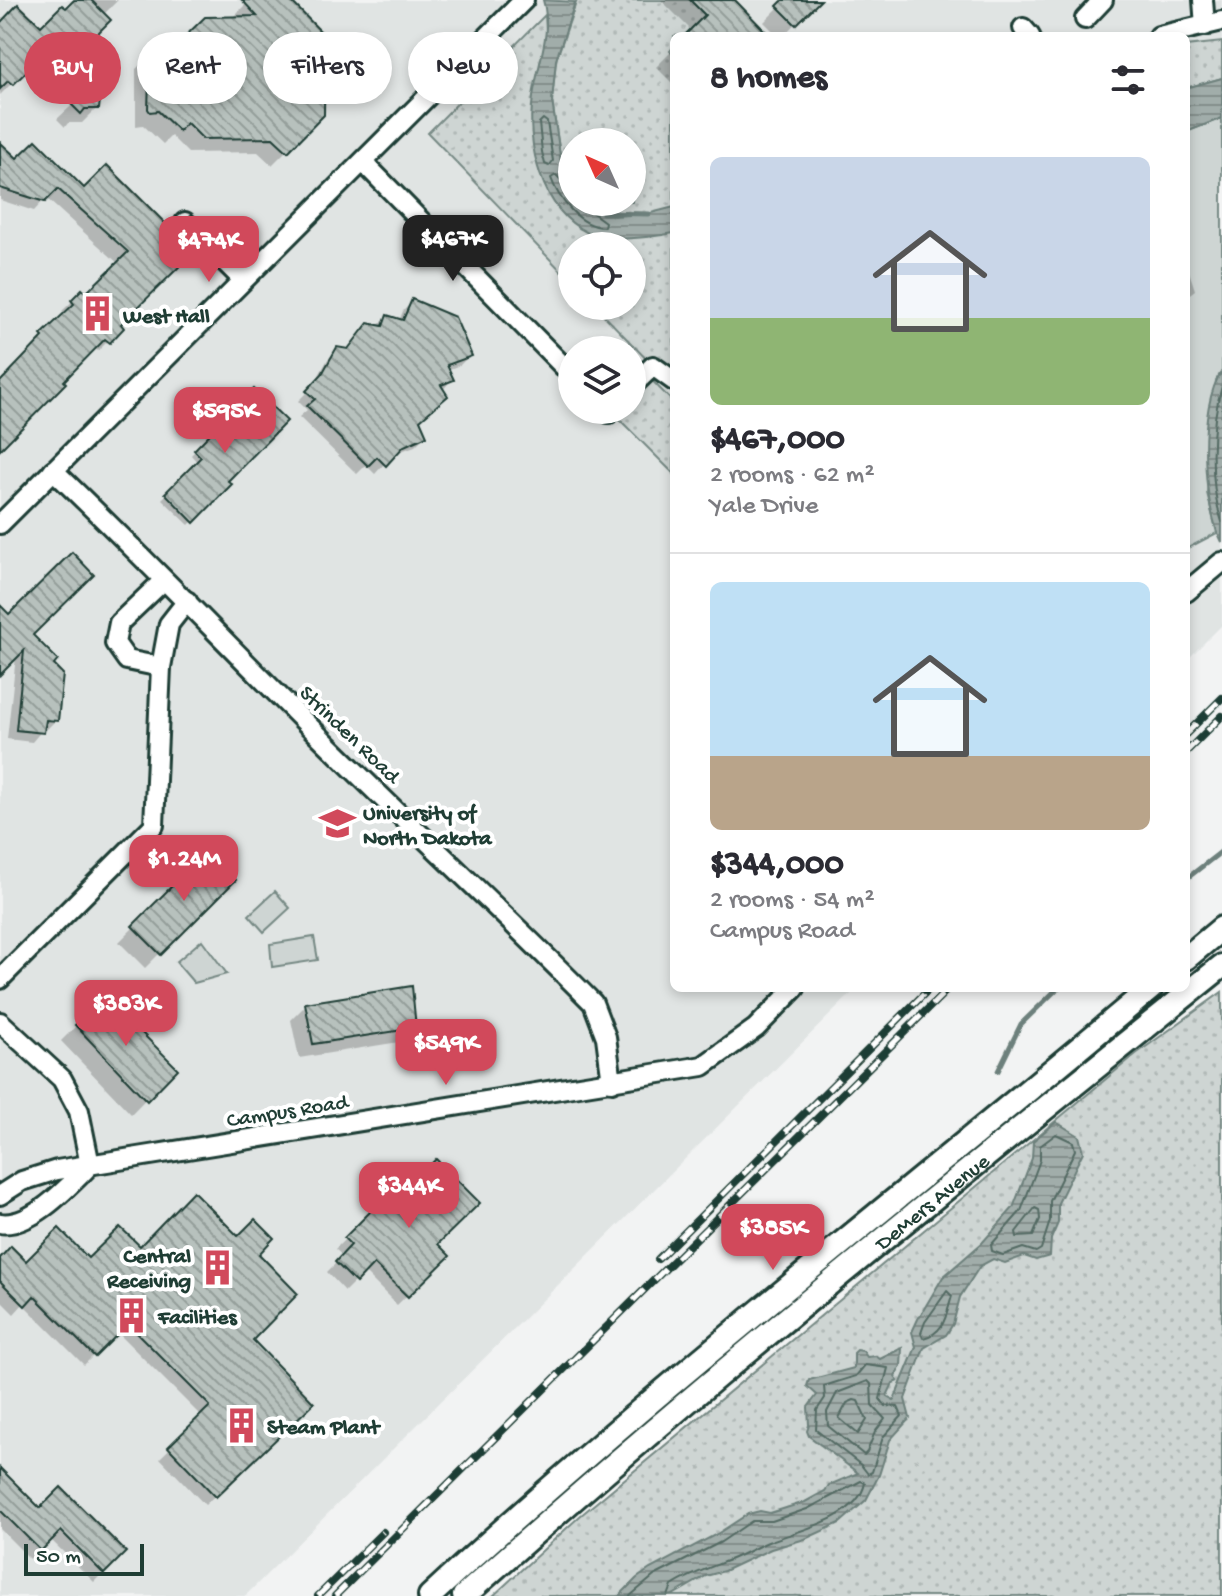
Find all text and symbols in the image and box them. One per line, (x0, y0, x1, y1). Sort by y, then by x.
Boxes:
chip: Buy (24, 32, 121, 104)
chip: Rent (137, 32, 247, 104)
chip: Filters (263, 32, 392, 104)
chip: New (408, 32, 518, 104)
icon: filters (1106, 58, 1150, 102)
text: 8 homes (710, 60, 827, 100)
north arrow (558, 128, 646, 216)
map controls (558, 128, 646, 424)
icon: home (858, 209, 1002, 353)
pin: $467K (397, 215, 509, 283)
pin: $474K (153, 216, 265, 284)
text: $467K (421, 225, 486, 256)
text: $474K (177, 226, 241, 257)
button: locate (558, 232, 646, 320)
building icon: West Hall (78, 295, 116, 333)
place label: West Hall (122, 305, 210, 331)
button: layers (558, 336, 646, 424)
pin: $595K (169, 387, 281, 455)
text: $595K (192, 397, 258, 428)
text: $467,000 (710, 421, 845, 461)
text: 2 rooms · 62 m² (710, 461, 874, 492)
text: Yale Drive (710, 492, 818, 523)
icon: home (858, 634, 1002, 778)
street label: Strinden Road (292, 681, 406, 792)
place label: University of North Dakota (363, 802, 493, 853)
school or university icon: University of North Dakota (318, 805, 356, 843)
pin: $1.24M (119, 835, 249, 903)
text: $1.24M (147, 845, 221, 876)
text: $344,000 (710, 846, 844, 886)
text: 2 rooms · 54 m² (710, 886, 875, 917)
text: Campus Road (710, 917, 855, 948)
pin: $383K (70, 980, 182, 1048)
text: $383K (92, 990, 160, 1021)
pin: $549K (390, 1019, 502, 1087)
text: $549K (414, 1029, 479, 1060)
street label: Campus Road (225, 1090, 352, 1135)
street label: DeMers Avenue (870, 1149, 996, 1259)
pin: $344K (353, 1162, 465, 1230)
text: $344K (377, 1172, 441, 1203)
pin: $385K (717, 1204, 829, 1272)
text: $385K (739, 1214, 807, 1245)
place label: Central Receiving (106, 1245, 191, 1296)
building icon: Central Receiving (198, 1248, 236, 1286)
building icon: Facilities (113, 1296, 151, 1334)
place label: Facilities (157, 1306, 238, 1332)
building icon: Steam Plant (222, 1406, 260, 1444)
place label: Steam Plant (267, 1416, 381, 1442)
scale bar (24, 1540, 144, 1576)
text: 50 m (36, 1545, 81, 1571)

